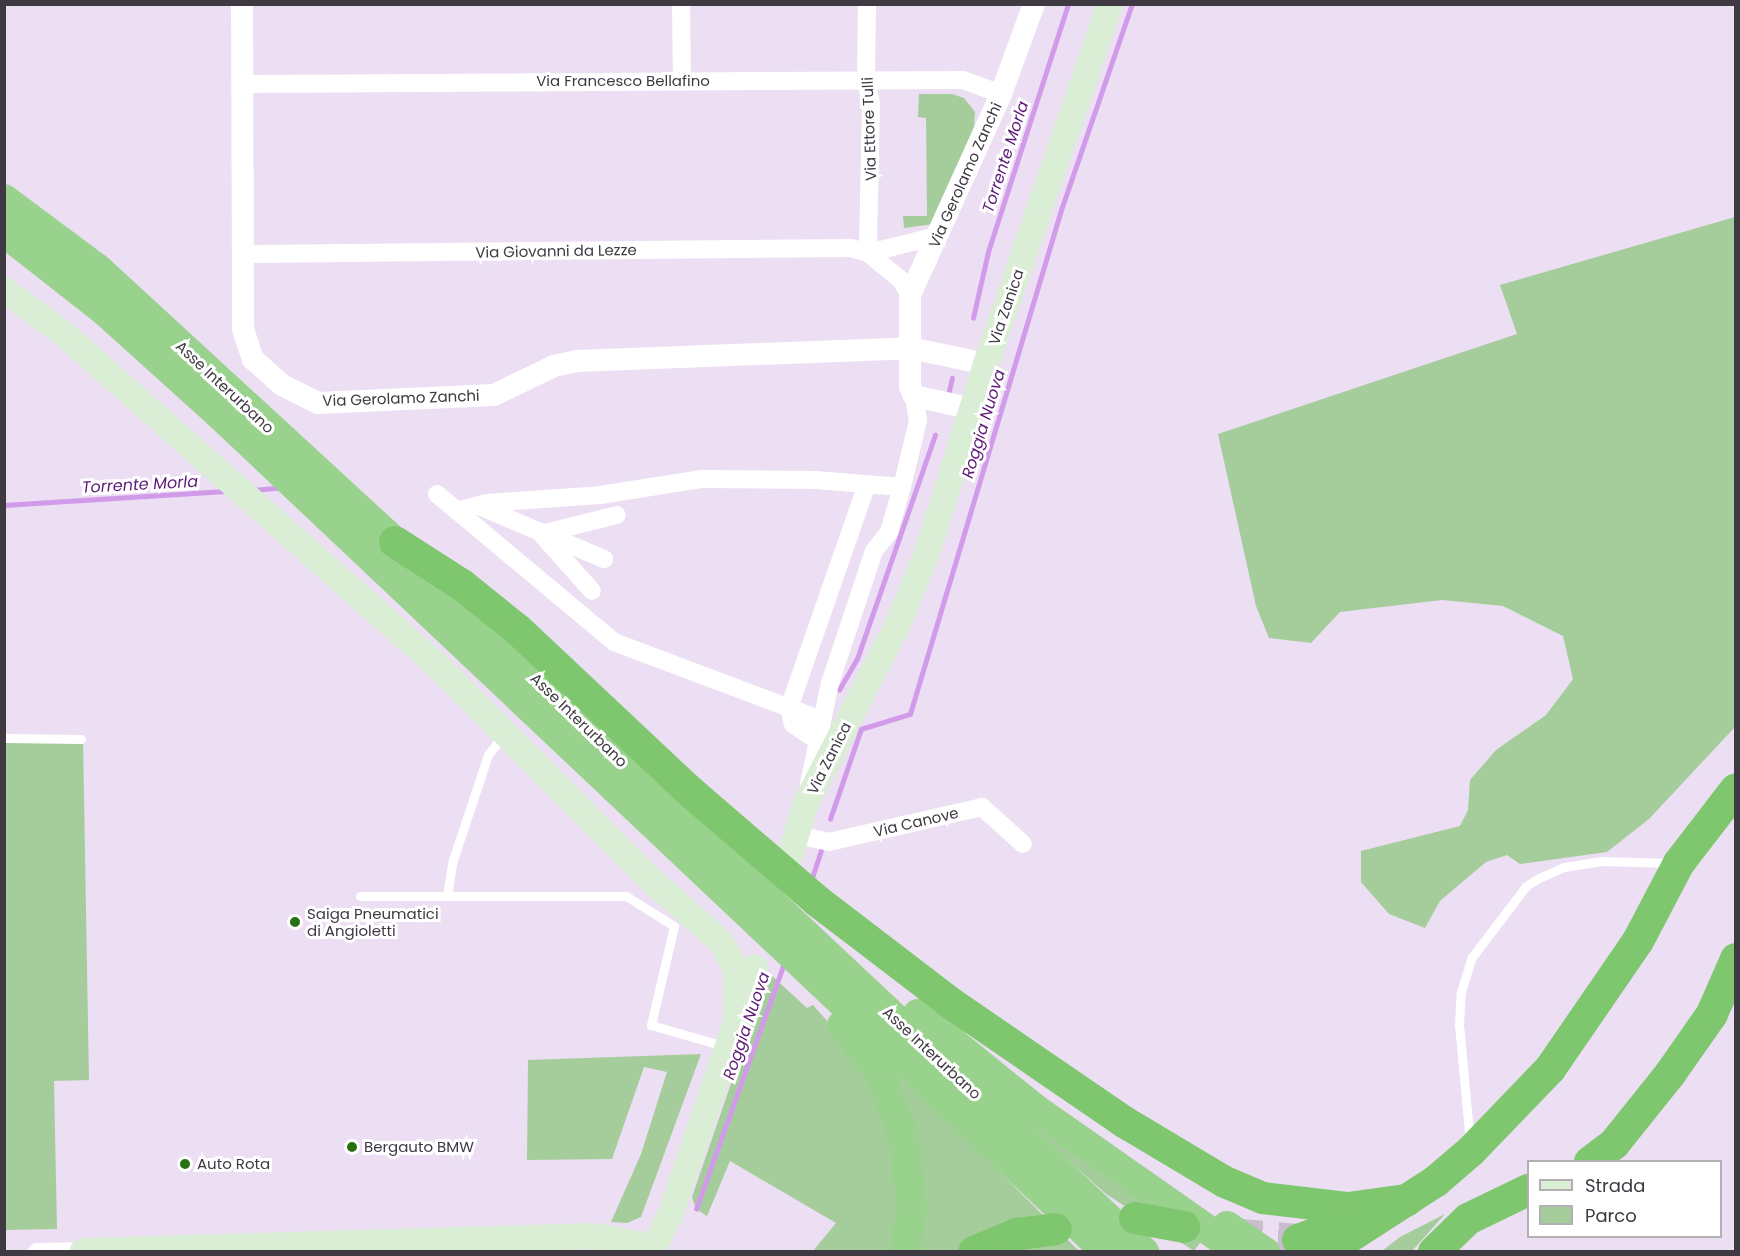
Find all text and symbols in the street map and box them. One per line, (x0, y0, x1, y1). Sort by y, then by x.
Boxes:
street label: Via Francesco Bellafino (536, 72, 710, 90)
street label: Via Ettore Tulli (858, 77, 880, 181)
water label: Torrente Morla (979, 99, 1033, 215)
street label: Via Gerolamo Zanchi (925, 100, 1005, 250)
street label: Via Giovanni da Lezze (475, 241, 637, 261)
street label: Via Zanica (985, 267, 1027, 347)
street label: Asse Interurbano (172, 337, 278, 437)
water label: Roggia Nuova (958, 367, 1010, 481)
street label: Via Gerolamo Zanchi (322, 386, 480, 410)
water label: Torrente Morla (81, 472, 199, 498)
street label: Asse Interurbano (527, 669, 631, 771)
street label: Via Zanica (803, 719, 855, 797)
street label: Via Canove (872, 803, 960, 841)
place label: Saiga Pneumatici di Angioletti (307, 904, 439, 939)
marker: Saiga Pneumatici di Angioletti (288, 915, 302, 929)
water label: Roggia Nuova (720, 970, 774, 1082)
street label: Asse Interurbano (879, 1003, 985, 1103)
place label: Bergauto BMW (364, 1138, 474, 1156)
marker: Bergauto BMW (345, 1140, 359, 1154)
place label: Auto Rota (197, 1155, 270, 1173)
marker: Auto Rota (178, 1157, 192, 1171)
legend (1527, 1160, 1722, 1238)
text: Strada (1585, 1173, 1645, 1198)
text: Parco (1585, 1203, 1637, 1228)

